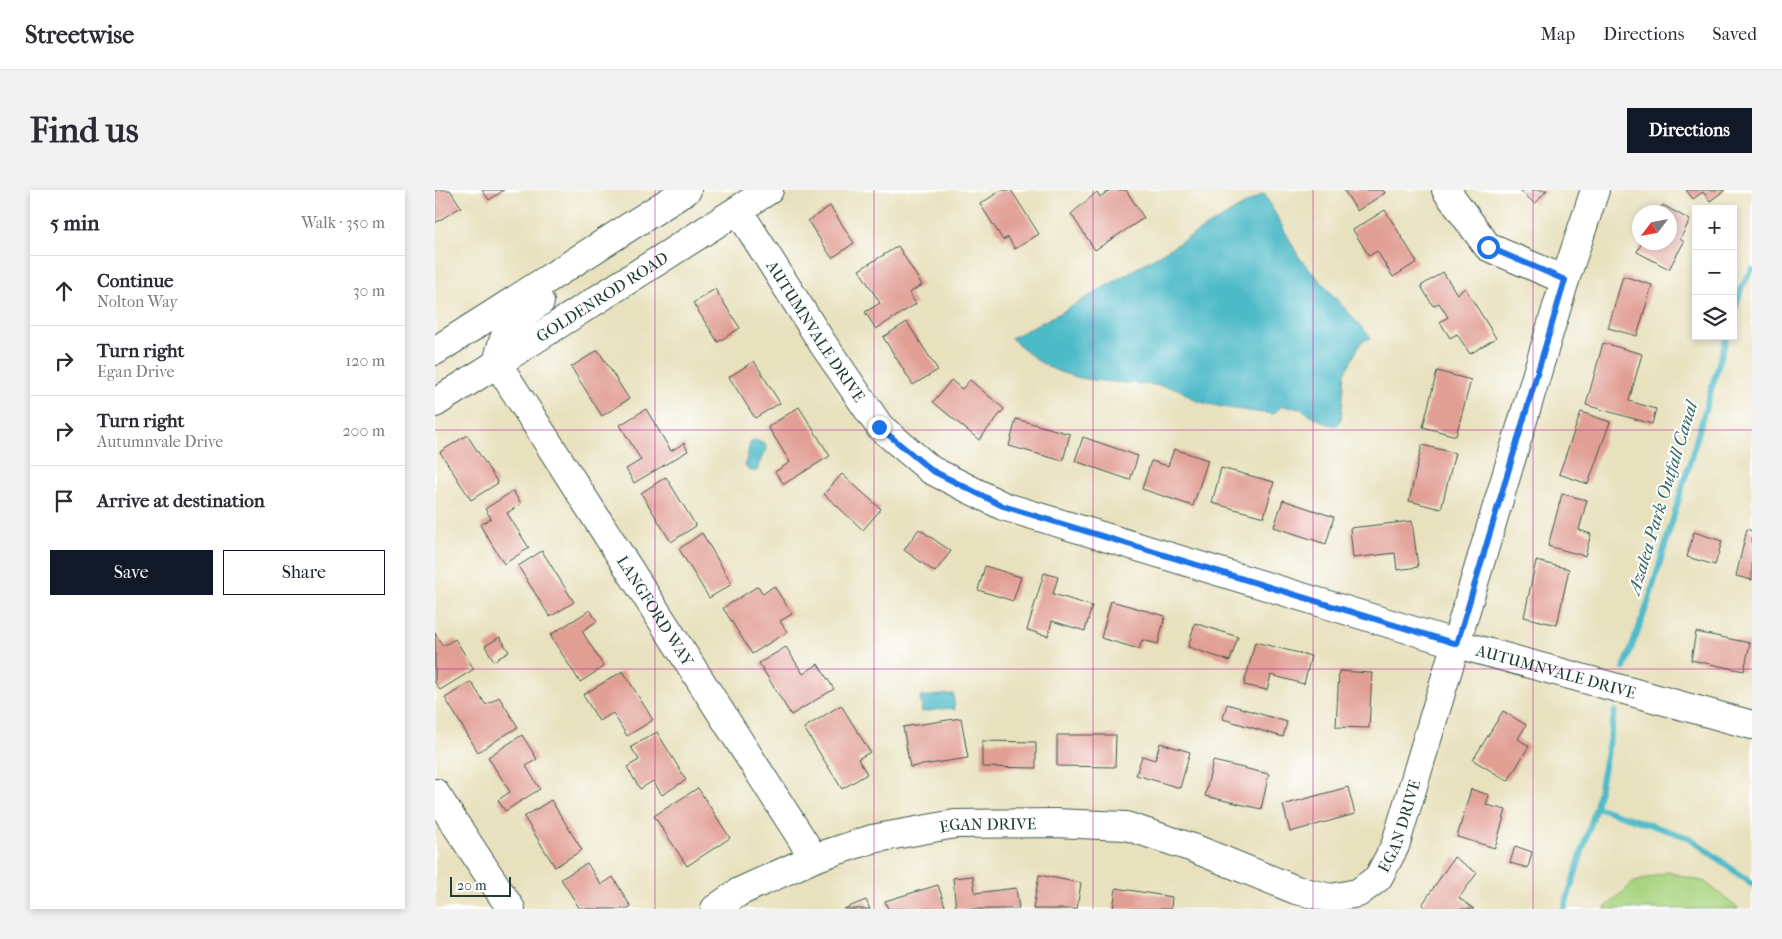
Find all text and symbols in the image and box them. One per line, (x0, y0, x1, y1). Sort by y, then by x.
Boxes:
text: Streetwise (25, 21, 134, 49)
text: Map (1541, 24, 1575, 45)
text: Directions (1603, 24, 1684, 45)
text: Saved (1712, 24, 1757, 45)
button: Directions (1627, 108, 1752, 153)
text: Find us (30, 110, 139, 151)
north arrow (1632, 205, 1677, 250)
map controls (1692, 205, 1737, 340)
button: + (1692, 205, 1737, 250)
text: 5 min (50, 211, 99, 235)
text: Walk · 350 m (301, 213, 385, 232)
route start (1477, 236, 1500, 259)
street label: GOLDENROD ROAD (532, 247, 671, 346)
button: − (1692, 250, 1737, 295)
street label: AUTUMNVALE DRIVE (762, 256, 869, 406)
text: Continue (97, 270, 173, 292)
icon: ahead (50, 277, 78, 305)
text: 30 m (353, 281, 385, 300)
text: Nolton Way (97, 292, 178, 311)
button: layers (1692, 295, 1737, 340)
text: Turn right (97, 340, 184, 362)
icon: right (50, 347, 78, 375)
text: 120 m (346, 351, 385, 370)
text: Egan Drive (97, 362, 175, 381)
water label: Azalea Park Outfall Canal (1623, 397, 1703, 599)
text: Turn right (97, 410, 184, 432)
route end (868, 416, 891, 439)
icon: right (50, 417, 78, 445)
text: 200 m (342, 421, 385, 440)
text: Autumnvale Drive (97, 432, 223, 451)
icon: arrive (50, 487, 78, 515)
text: Arrive at destination (97, 490, 265, 512)
button: Save (50, 550, 213, 595)
button: Share (223, 550, 385, 595)
street label: LANGFORD WAY (613, 552, 699, 670)
street label: AUTUMNVALE DRIVE (1473, 640, 1639, 702)
street label: EGAN DRIVE (1373, 777, 1424, 875)
street label: EGAN DRIVE (938, 814, 1037, 836)
scale bar (450, 874, 511, 897)
text: 20 m (457, 877, 487, 894)

